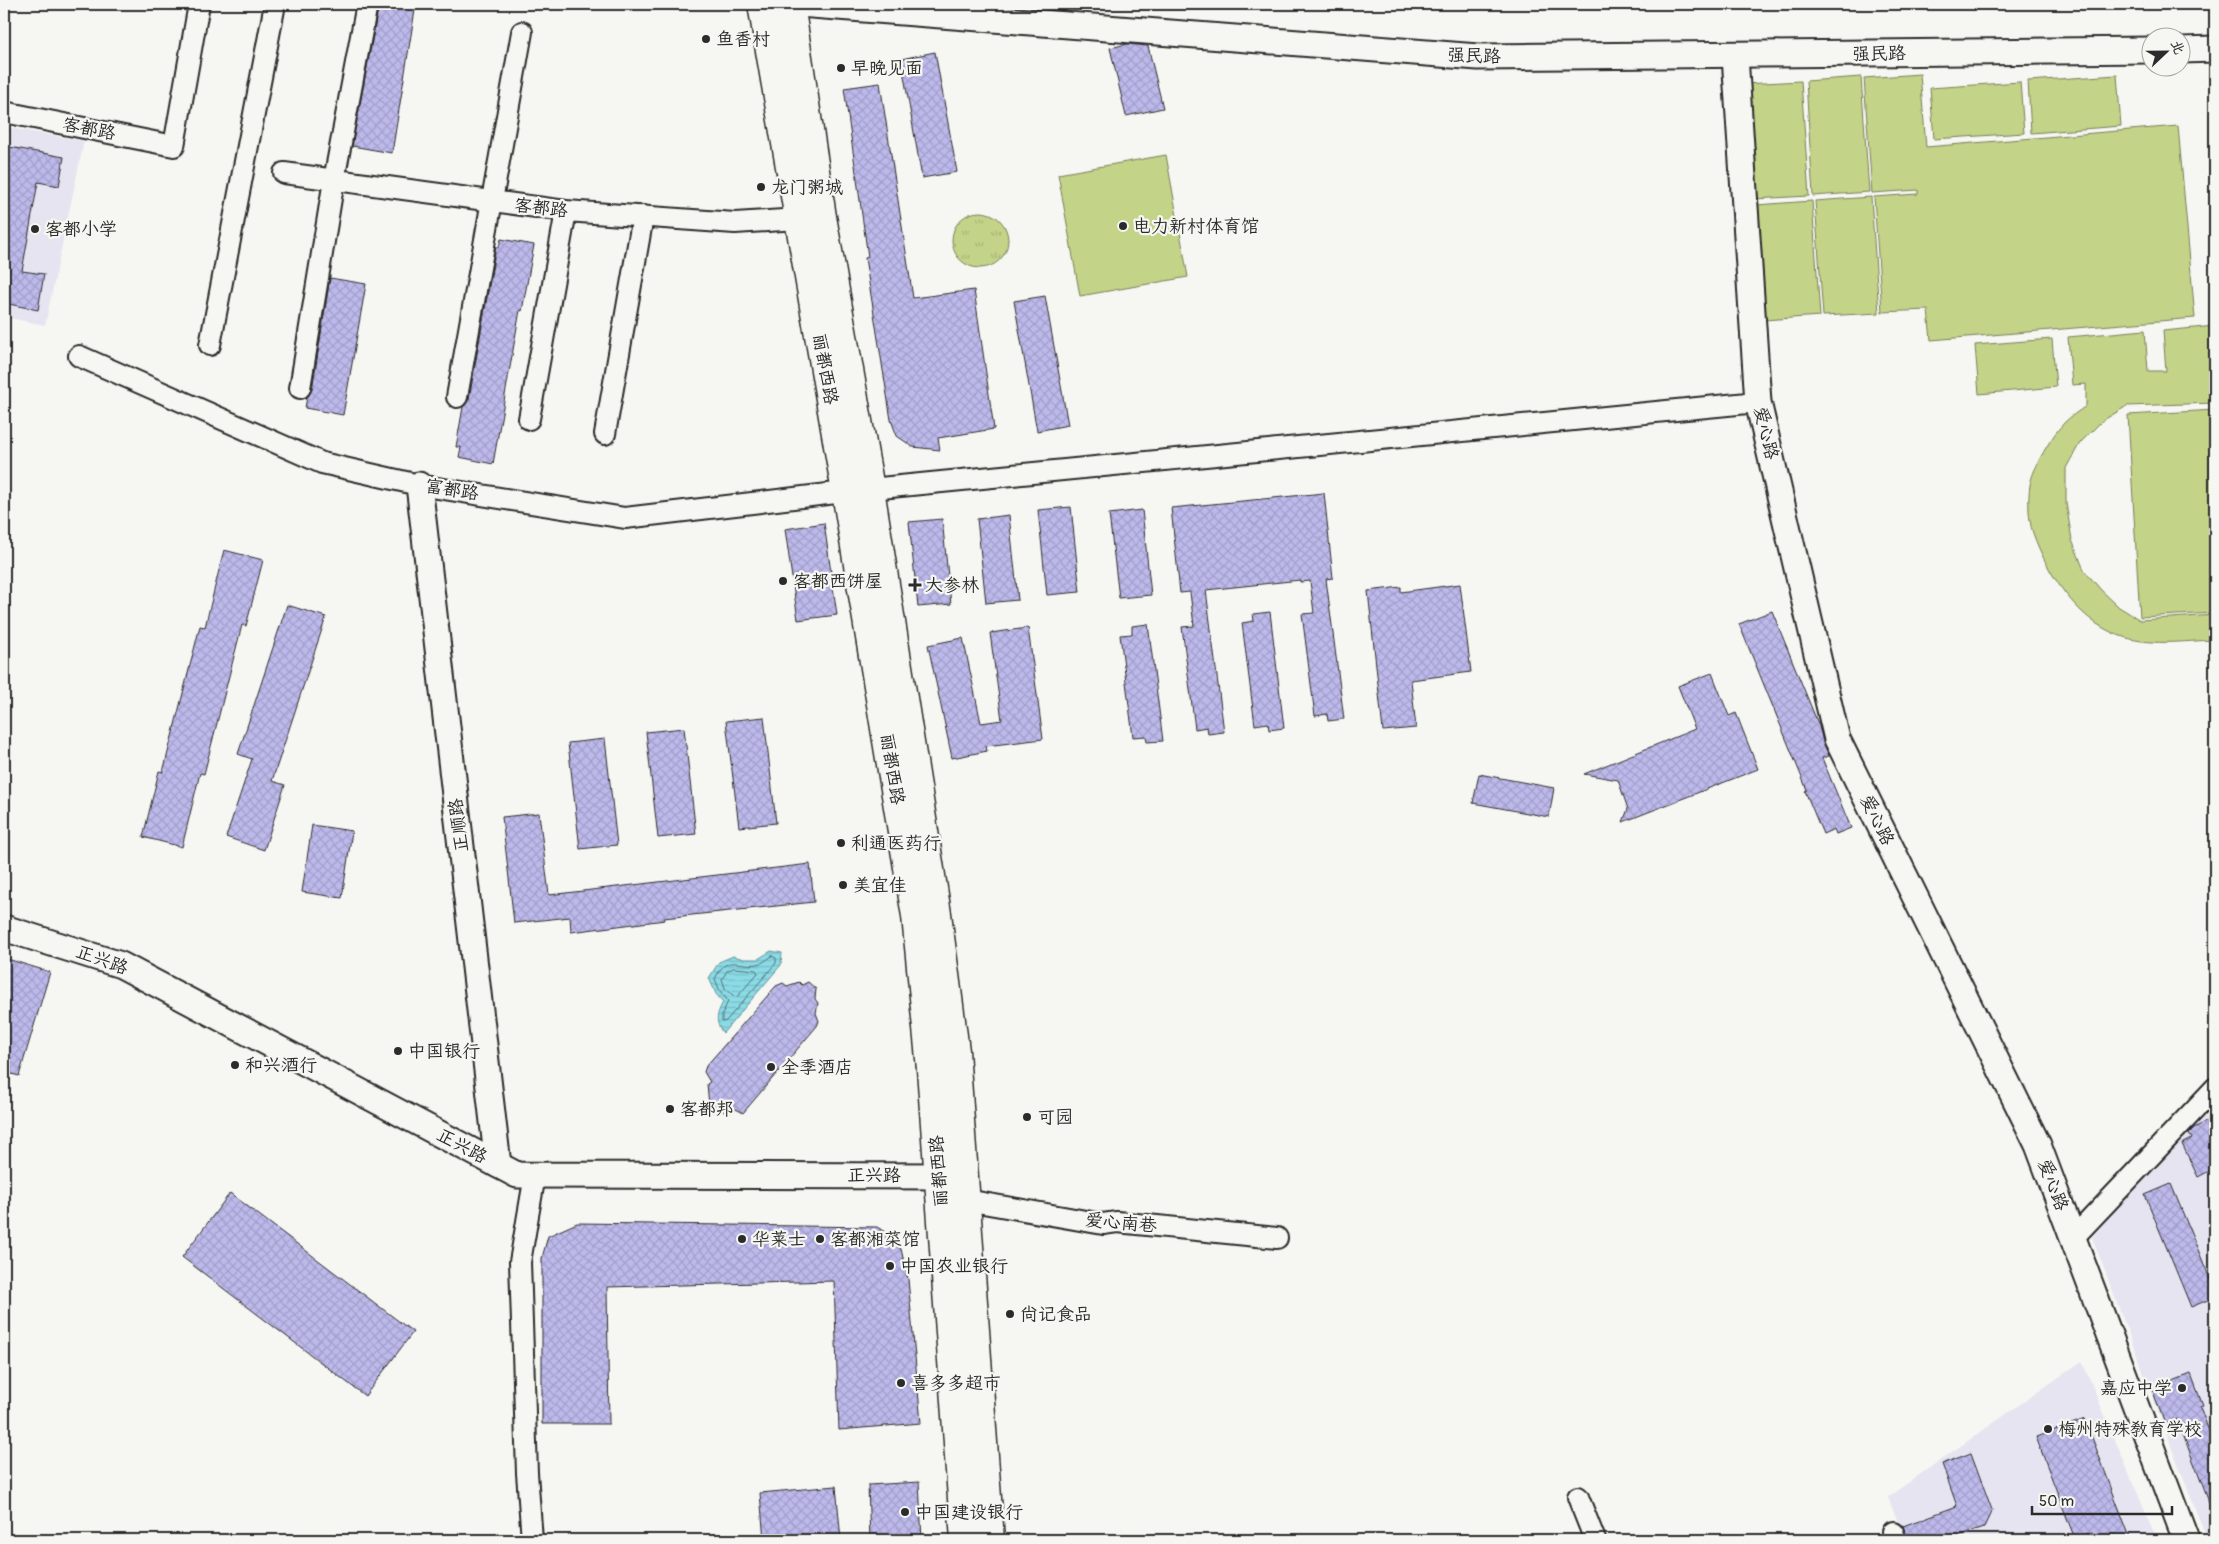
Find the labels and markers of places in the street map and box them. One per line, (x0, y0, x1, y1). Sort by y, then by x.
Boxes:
place label: 鱼香村 (716, 28, 770, 51)
marker: 鱼香村 (700, 33, 712, 45)
place label: 早晚见面 (851, 57, 923, 80)
marker: 早晚见面 (835, 62, 847, 74)
place label: 龙门粥城 (771, 176, 843, 199)
marker: 龙门粥城 (755, 181, 767, 193)
place label: 电力新村体育馆 (1133, 215, 1259, 238)
place label: 客都小学 (45, 218, 117, 241)
marker: 电力新村体育馆 (1117, 220, 1129, 232)
marker: 客都小学 (29, 223, 41, 235)
place label: 客都西饼屋 (793, 570, 883, 593)
place label: 大参林 (925, 574, 979, 597)
marker: 客都西饼屋 (777, 575, 789, 587)
marker: 大参林 (909, 579, 921, 591)
place label: 利通医药行 (851, 832, 941, 855)
marker: 利通医药行 (835, 837, 847, 849)
place label: 美宜佳 (853, 874, 907, 897)
marker: 美宜佳 (837, 879, 849, 891)
place label: 中国银行 (408, 1040, 480, 1063)
marker: 中国银行 (392, 1045, 404, 1057)
place label: 和兴酒行 (245, 1054, 317, 1077)
place label: 全季酒店 (781, 1056, 853, 1079)
marker: 和兴酒行 (229, 1059, 241, 1071)
marker: 全季酒店 (765, 1061, 777, 1073)
place label: 客都邦 (680, 1098, 734, 1121)
marker: 客都邦 (664, 1103, 676, 1115)
place label: 可园 (1037, 1106, 1073, 1129)
marker: 可园 (1021, 1111, 1033, 1123)
place label: 华莱士 (752, 1228, 806, 1251)
place label: 客都湘菜馆 (830, 1228, 920, 1251)
marker: 华莱士 (736, 1233, 748, 1245)
marker: 客都湘菜馆 (814, 1233, 826, 1245)
place label: 中国农业银行 (900, 1255, 1008, 1278)
marker: 中国农业银行 (884, 1260, 896, 1272)
place label: 尚记食品 (1020, 1303, 1092, 1326)
marker: 尚记食品 (1004, 1308, 1016, 1320)
place label: 喜多多超市 (911, 1372, 1001, 1395)
marker: 喜多多超市 (895, 1377, 907, 1389)
place label: 嘉应中学 (2100, 1377, 2172, 1400)
marker: 嘉应中学 (2176, 1382, 2188, 1394)
place label: 梅州特殊教育学校 (2058, 1418, 2202, 1441)
marker: 梅州特殊教育学校 (2042, 1423, 2054, 1435)
place label: 中国建设银行 (915, 1501, 1023, 1524)
marker: 中国建设银行 (899, 1506, 911, 1518)

